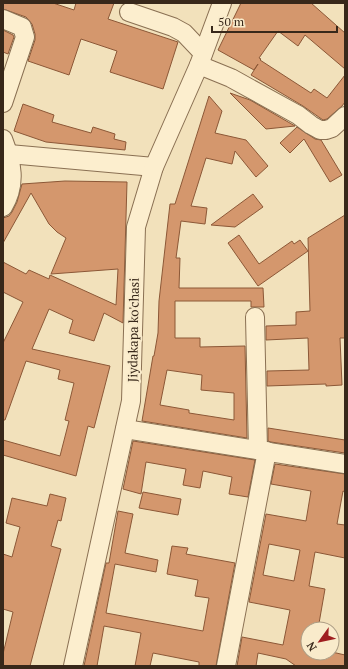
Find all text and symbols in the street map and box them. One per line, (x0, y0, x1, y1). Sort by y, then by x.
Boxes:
scale bar (212, 8, 337, 34)
text: 50 m (218, 14, 245, 29)
street label: Jiydakapa ko'chasi (123, 278, 143, 382)
north arrow (300, 621, 340, 661)
text: N (303, 639, 320, 654)

